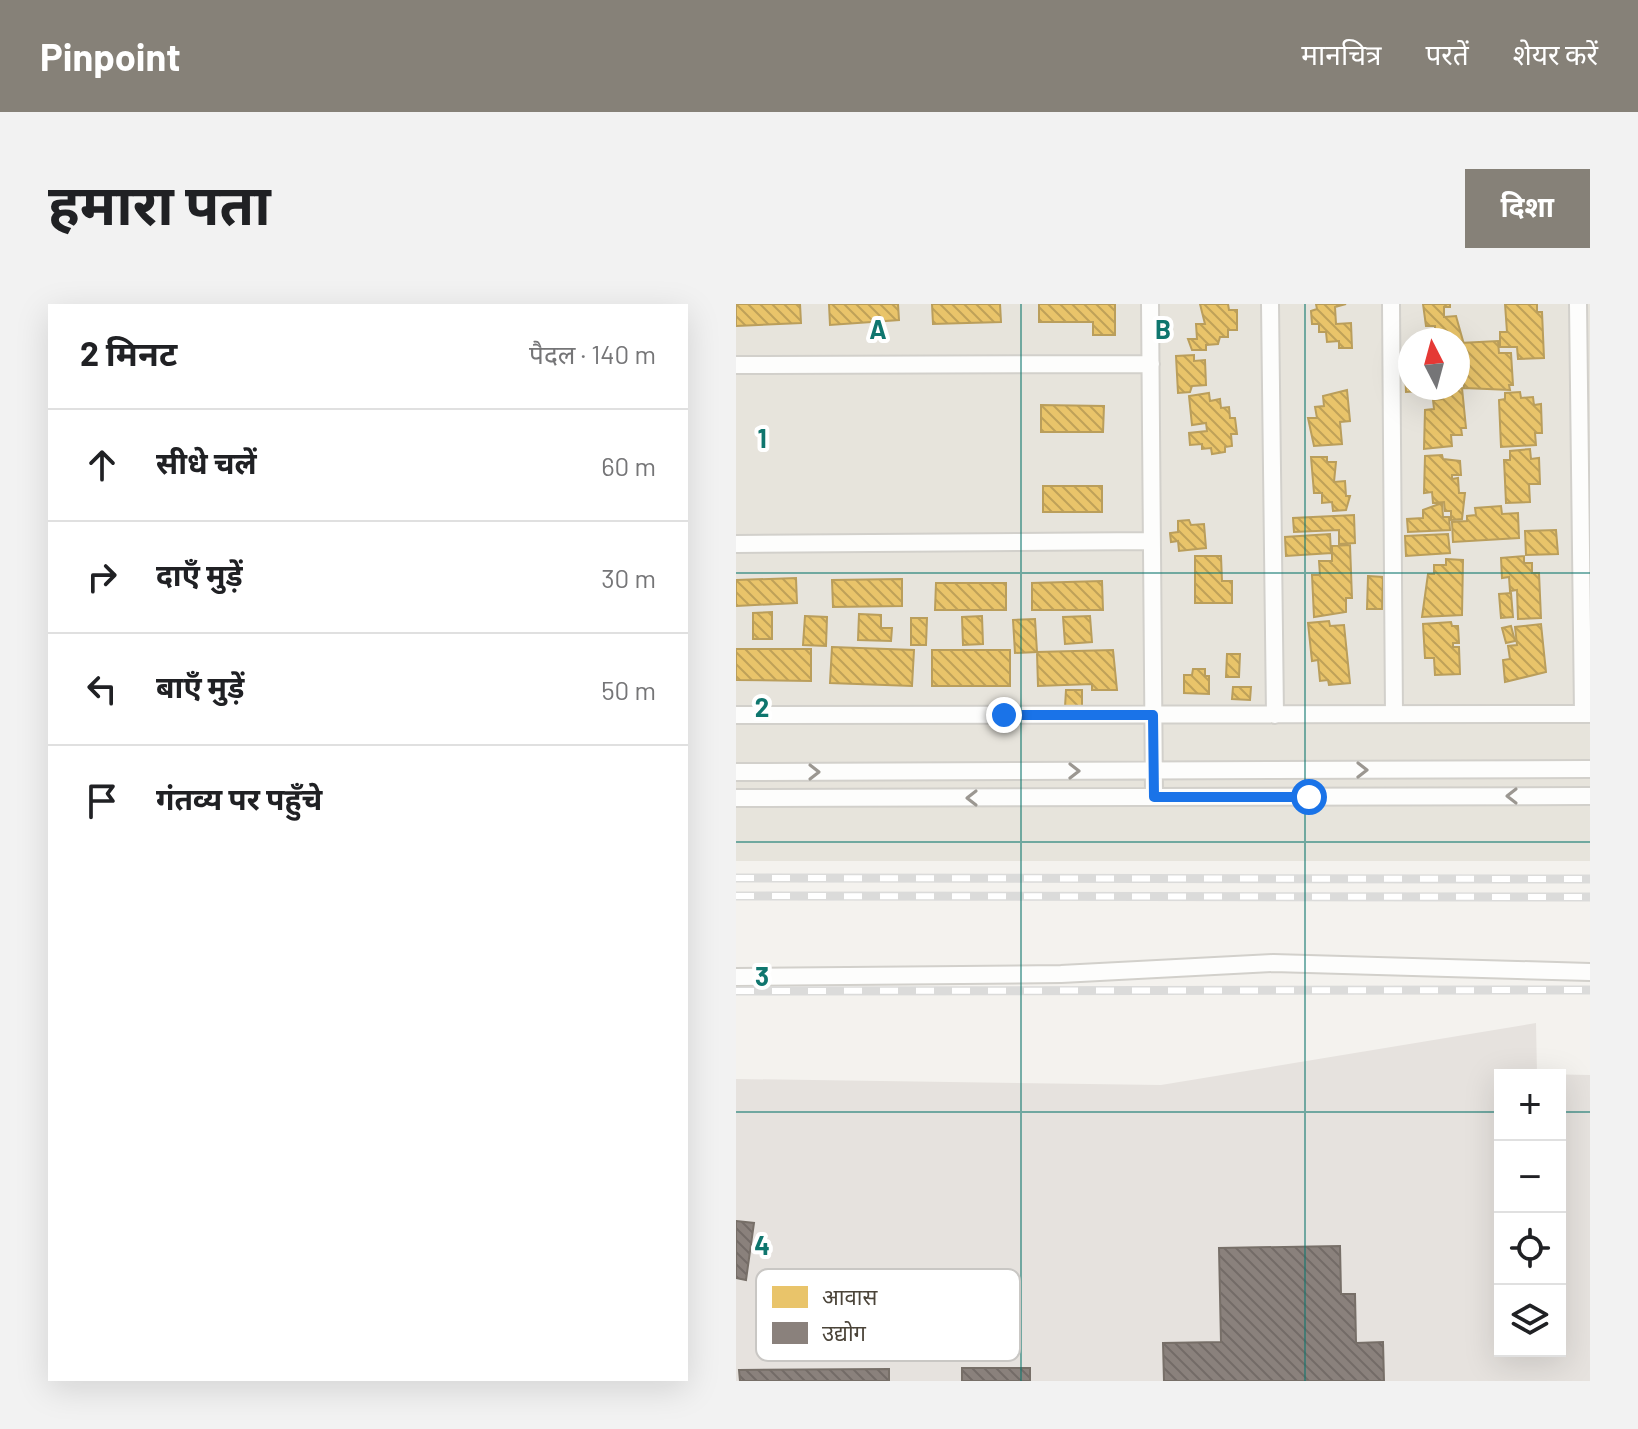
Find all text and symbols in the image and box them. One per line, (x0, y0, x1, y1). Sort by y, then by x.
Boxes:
text: Pinpoint (40, 33, 181, 79)
text: मानचित्र (1301, 37, 1381, 71)
text: परतें (1425, 37, 1469, 71)
text: शेयर करें (1513, 37, 1598, 71)
text: हमारा पता (48, 169, 271, 236)
button: दिशा (1465, 169, 1590, 248)
text: A (869, 313, 887, 344)
text: B (1155, 313, 1171, 344)
north arrow (1398, 328, 1470, 400)
text: 2 मिनट (80, 332, 177, 373)
text: पैदल · 140 m (529, 338, 656, 369)
text: 1 (757, 422, 767, 453)
icon: ahead (80, 443, 124, 487)
text: सीधे चलें (156, 444, 257, 480)
text: 60 m (601, 450, 656, 481)
icon: right (80, 555, 124, 599)
text: दाएँ मुड़ें (156, 556, 243, 592)
text: 30 m (601, 562, 656, 593)
icon: left (80, 667, 124, 711)
text: बाएँ मुड़ें (156, 668, 244, 704)
text: 50 m (601, 674, 656, 705)
text: 2 (755, 691, 769, 722)
route end (986, 697, 1022, 733)
one-way arrow (1356, 761, 1369, 779)
one-way arrow (1068, 762, 1081, 780)
one-way arrow (808, 763, 821, 781)
icon: arrive (80, 779, 124, 823)
route start (1291, 779, 1327, 815)
text: गंतव्य पर पहुँचे (156, 780, 322, 816)
one-way arrow (1505, 787, 1518, 805)
one-way arrow (965, 789, 978, 807)
text: 3 (755, 960, 769, 991)
map controls (1494, 1069, 1566, 1357)
button: + (1494, 1069, 1566, 1141)
button: − (1494, 1141, 1566, 1213)
button: locate (1494, 1213, 1566, 1285)
text: 4 (754, 1229, 770, 1260)
legend (756, 1269, 1020, 1361)
text: आवास (822, 1283, 878, 1309)
button: layers (1494, 1285, 1566, 1357)
text: उद्योग (822, 1319, 867, 1345)

